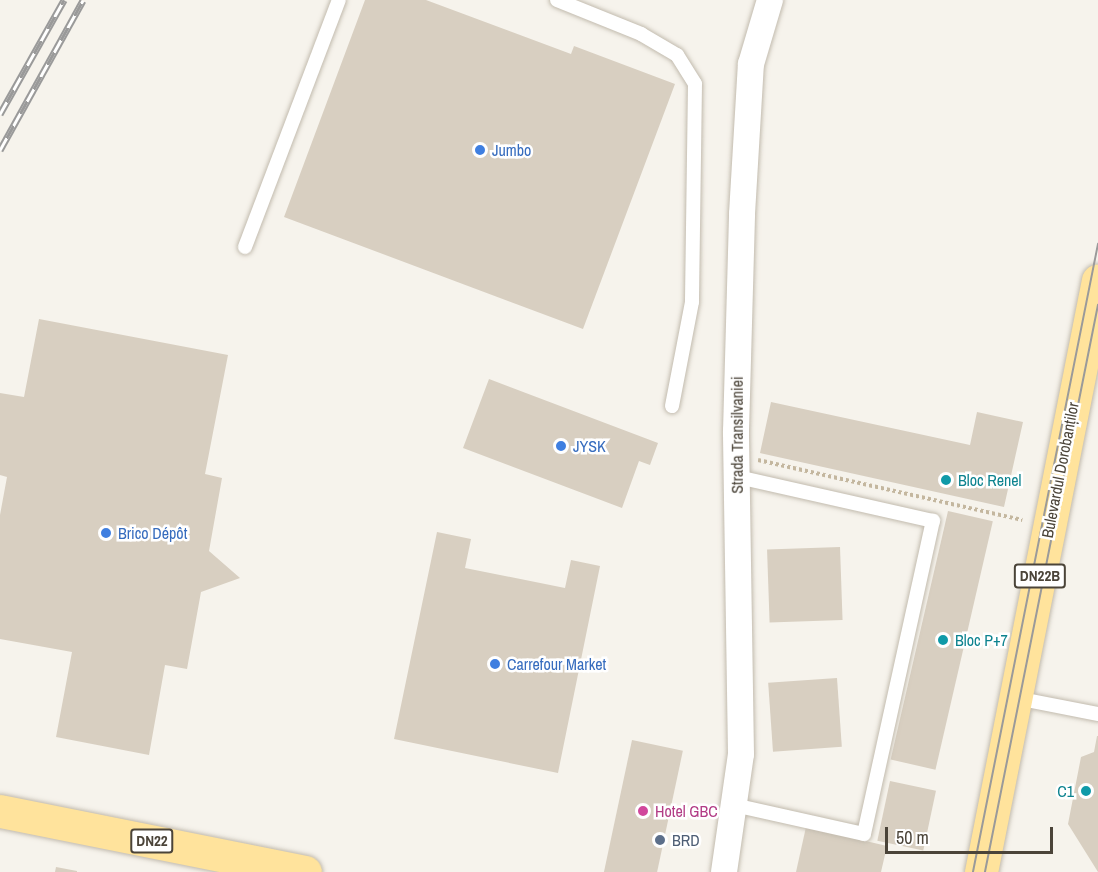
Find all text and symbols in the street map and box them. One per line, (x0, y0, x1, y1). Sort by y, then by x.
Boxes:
place label: Jumbo (492, 140, 531, 160)
marker: Jumbo (473, 143, 487, 157)
street label: Strada Transilvaniei (727, 376, 747, 494)
street label: Bulevardul Dorobanților (1037, 401, 1083, 539)
place label: JYSK (573, 436, 606, 456)
marker: JYSK (554, 439, 568, 453)
place label: Bloc Renel (958, 470, 1021, 490)
marker: Bloc Renel (939, 473, 953, 487)
place label: Brico Dépôt (118, 523, 187, 543)
marker: Brico Dépôt (99, 526, 113, 540)
road number: DN22B (1013, 564, 1067, 588)
place label: Bloc P+7 (955, 630, 1008, 650)
marker: Bloc P+7 (936, 633, 950, 647)
place label: Carrefour Market (507, 654, 606, 674)
marker: Carrefour Market (488, 657, 502, 671)
place label: C1 (1057, 781, 1074, 801)
marker: C1 (1079, 784, 1093, 798)
place label: Hotel GBC (655, 801, 718, 821)
marker: Hotel GBC (636, 804, 650, 818)
scale bar (888, 815, 1056, 853)
text: 50 m (896, 825, 929, 850)
road number: DN22 (130, 829, 174, 853)
place label: BRD (672, 830, 700, 850)
marker: BRD (653, 833, 667, 847)

